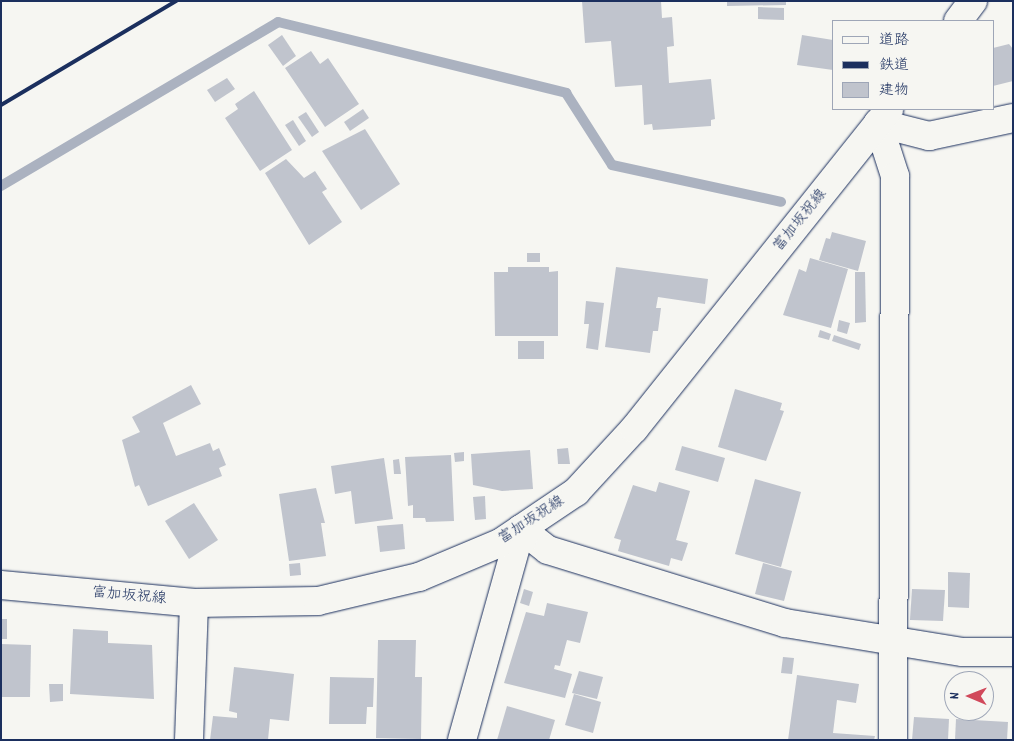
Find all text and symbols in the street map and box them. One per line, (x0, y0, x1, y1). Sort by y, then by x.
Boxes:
legend (832, 20, 994, 110)
text: 道路 (879, 30, 909, 52)
text: 鉄道 (879, 55, 909, 77)
text: 建物 (879, 80, 909, 102)
street label: 富加坂祝線 (770, 186, 832, 256)
street label: 富加坂祝線 (496, 493, 568, 549)
street label: 富加坂祝線 (91, 585, 167, 609)
north arrow (944, 671, 994, 721)
text: N (945, 692, 965, 699)

